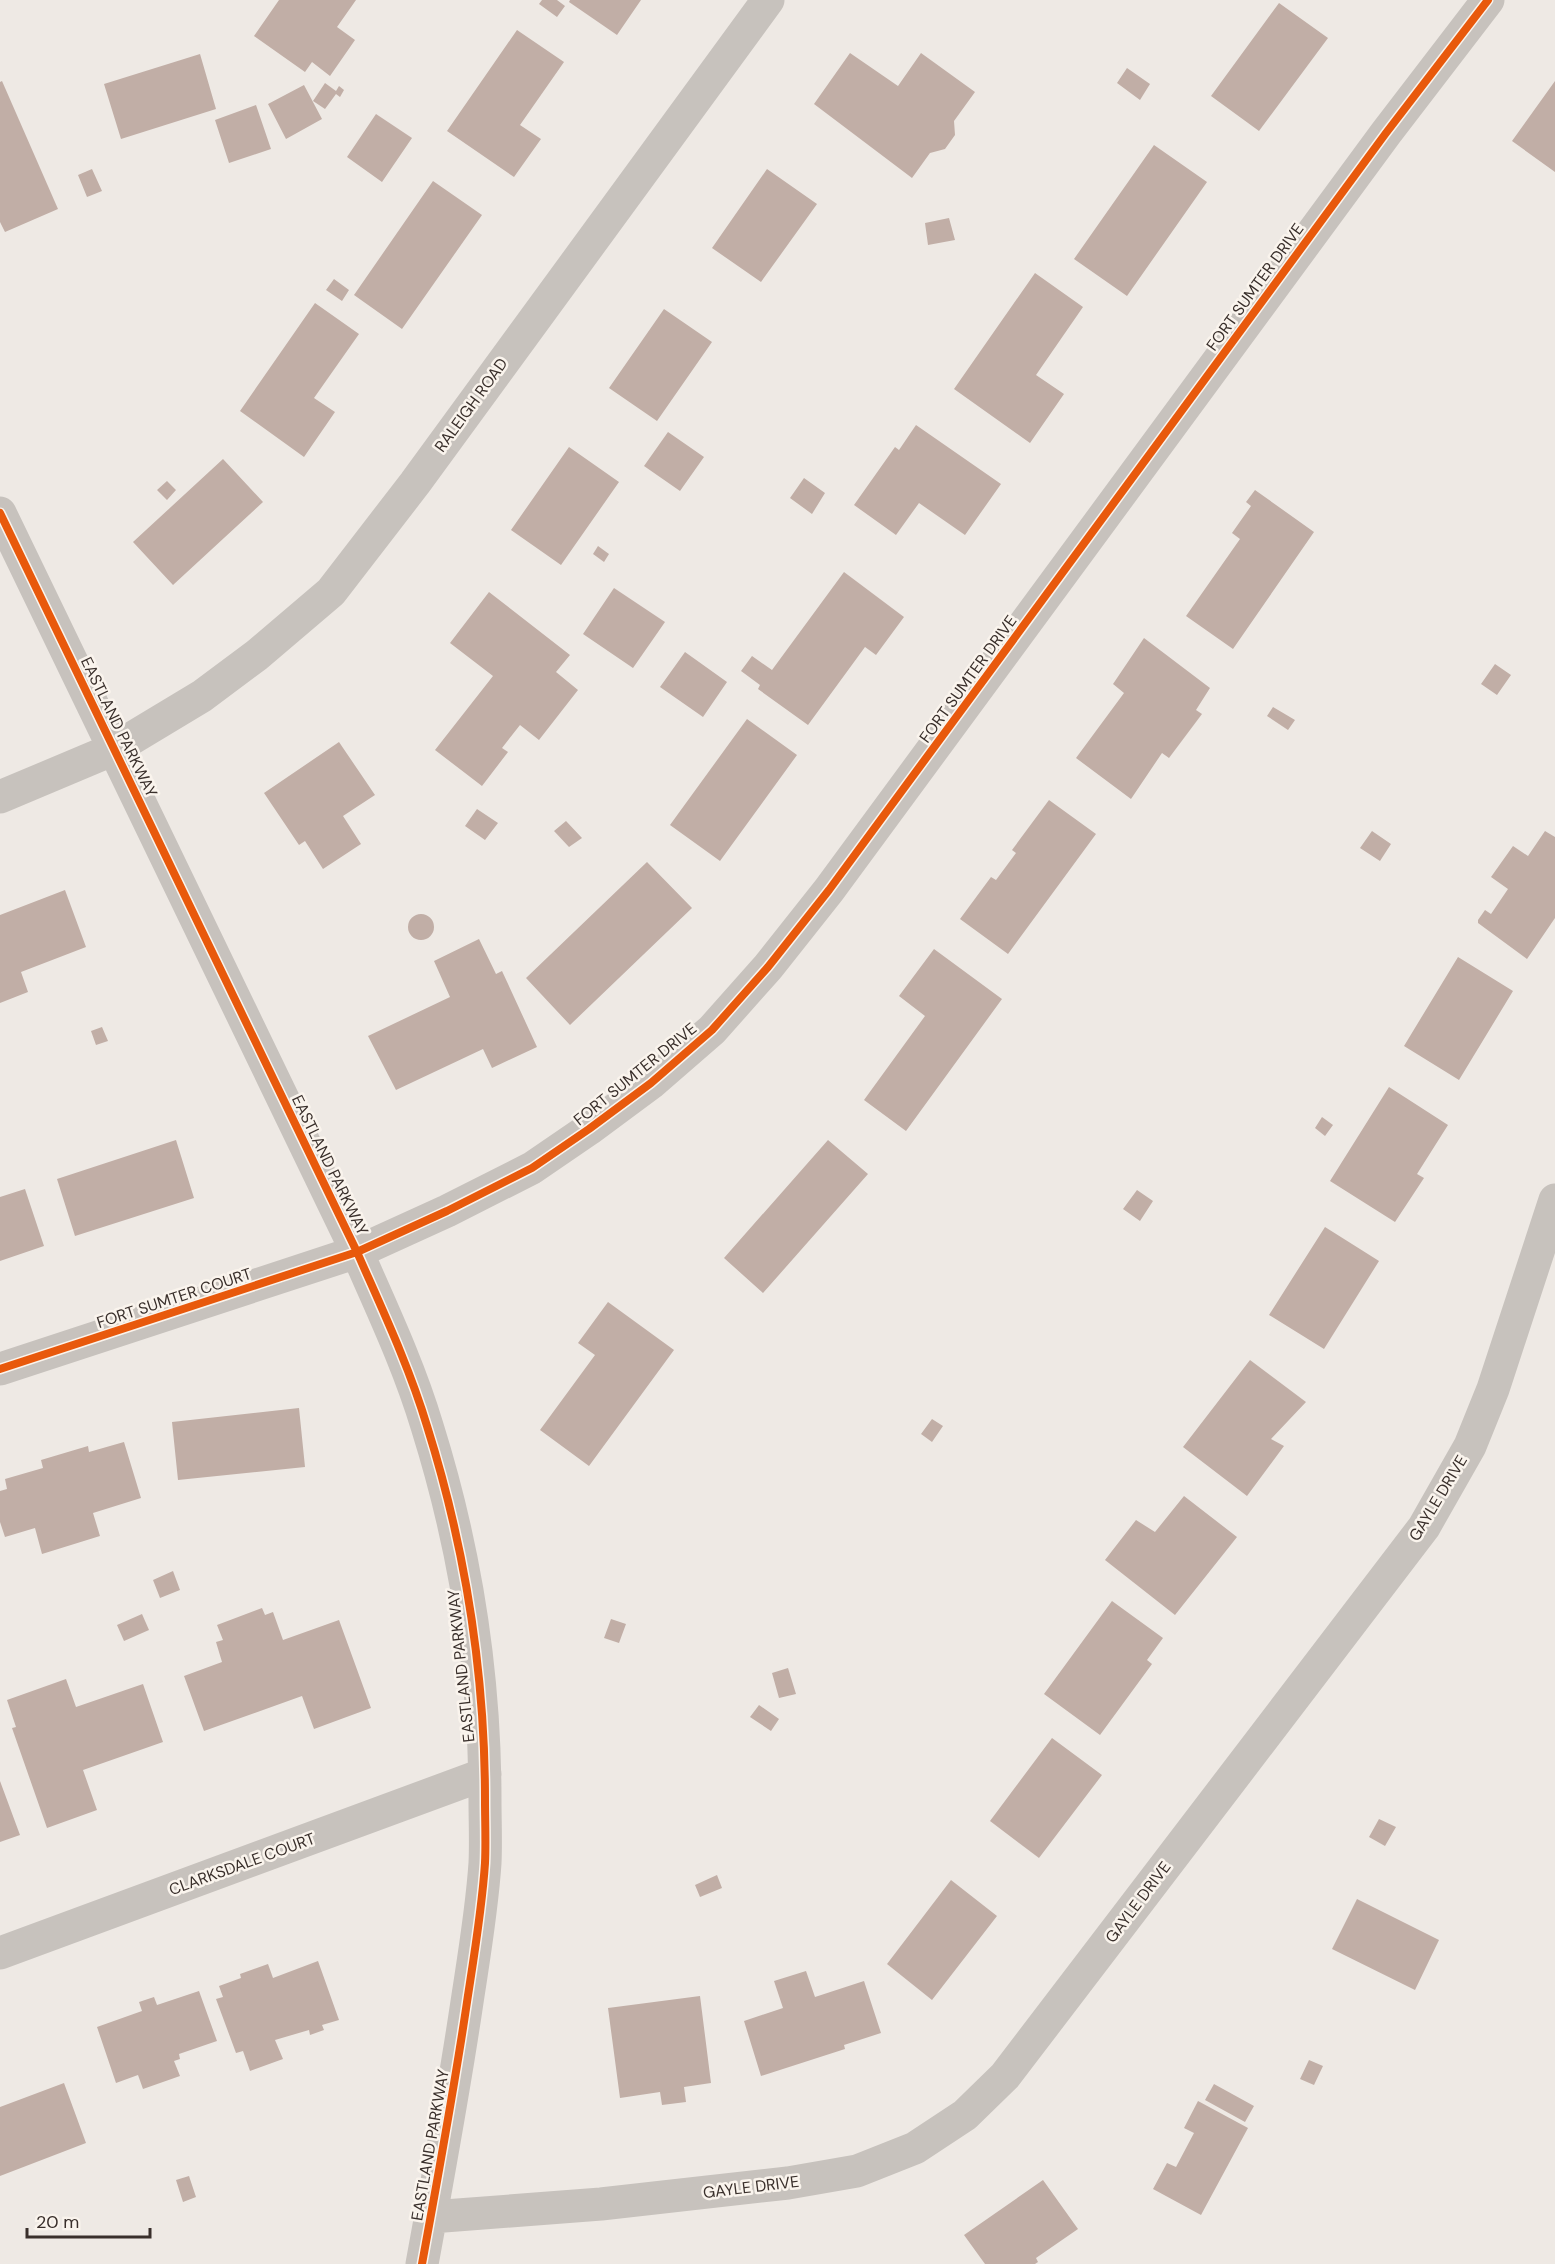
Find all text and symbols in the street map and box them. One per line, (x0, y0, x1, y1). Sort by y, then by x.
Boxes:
street label: FORT SUMTER DRIVE (1202, 219, 1308, 355)
street label: RALEIGH ROAD (430, 354, 512, 456)
street label: FORT SUMTER DRIVE (915, 611, 1021, 747)
street label: EASTLAND PARKWAY (76, 653, 162, 801)
street label: FORT SUMTER DRIVE (569, 1018, 701, 1130)
street label: EASTLAND PARKWAY (287, 1091, 373, 1239)
street label: FORT SUMTER COURT (94, 1263, 254, 1333)
street label: GAYLE DRIVE (1404, 1451, 1472, 1545)
street label: EASTLAND PARKWAY (443, 1589, 479, 1743)
street label: CLARKSDALE COURT (166, 1828, 318, 1900)
street label: GAYLE DRIVE (1101, 1857, 1175, 1947)
street label: EASTLAND PARKWAY (406, 2068, 454, 2222)
street label: GAYLE DRIVE (702, 2171, 800, 2203)
scale bar (27, 2201, 150, 2239)
text: 20 m (36, 2210, 79, 2234)

